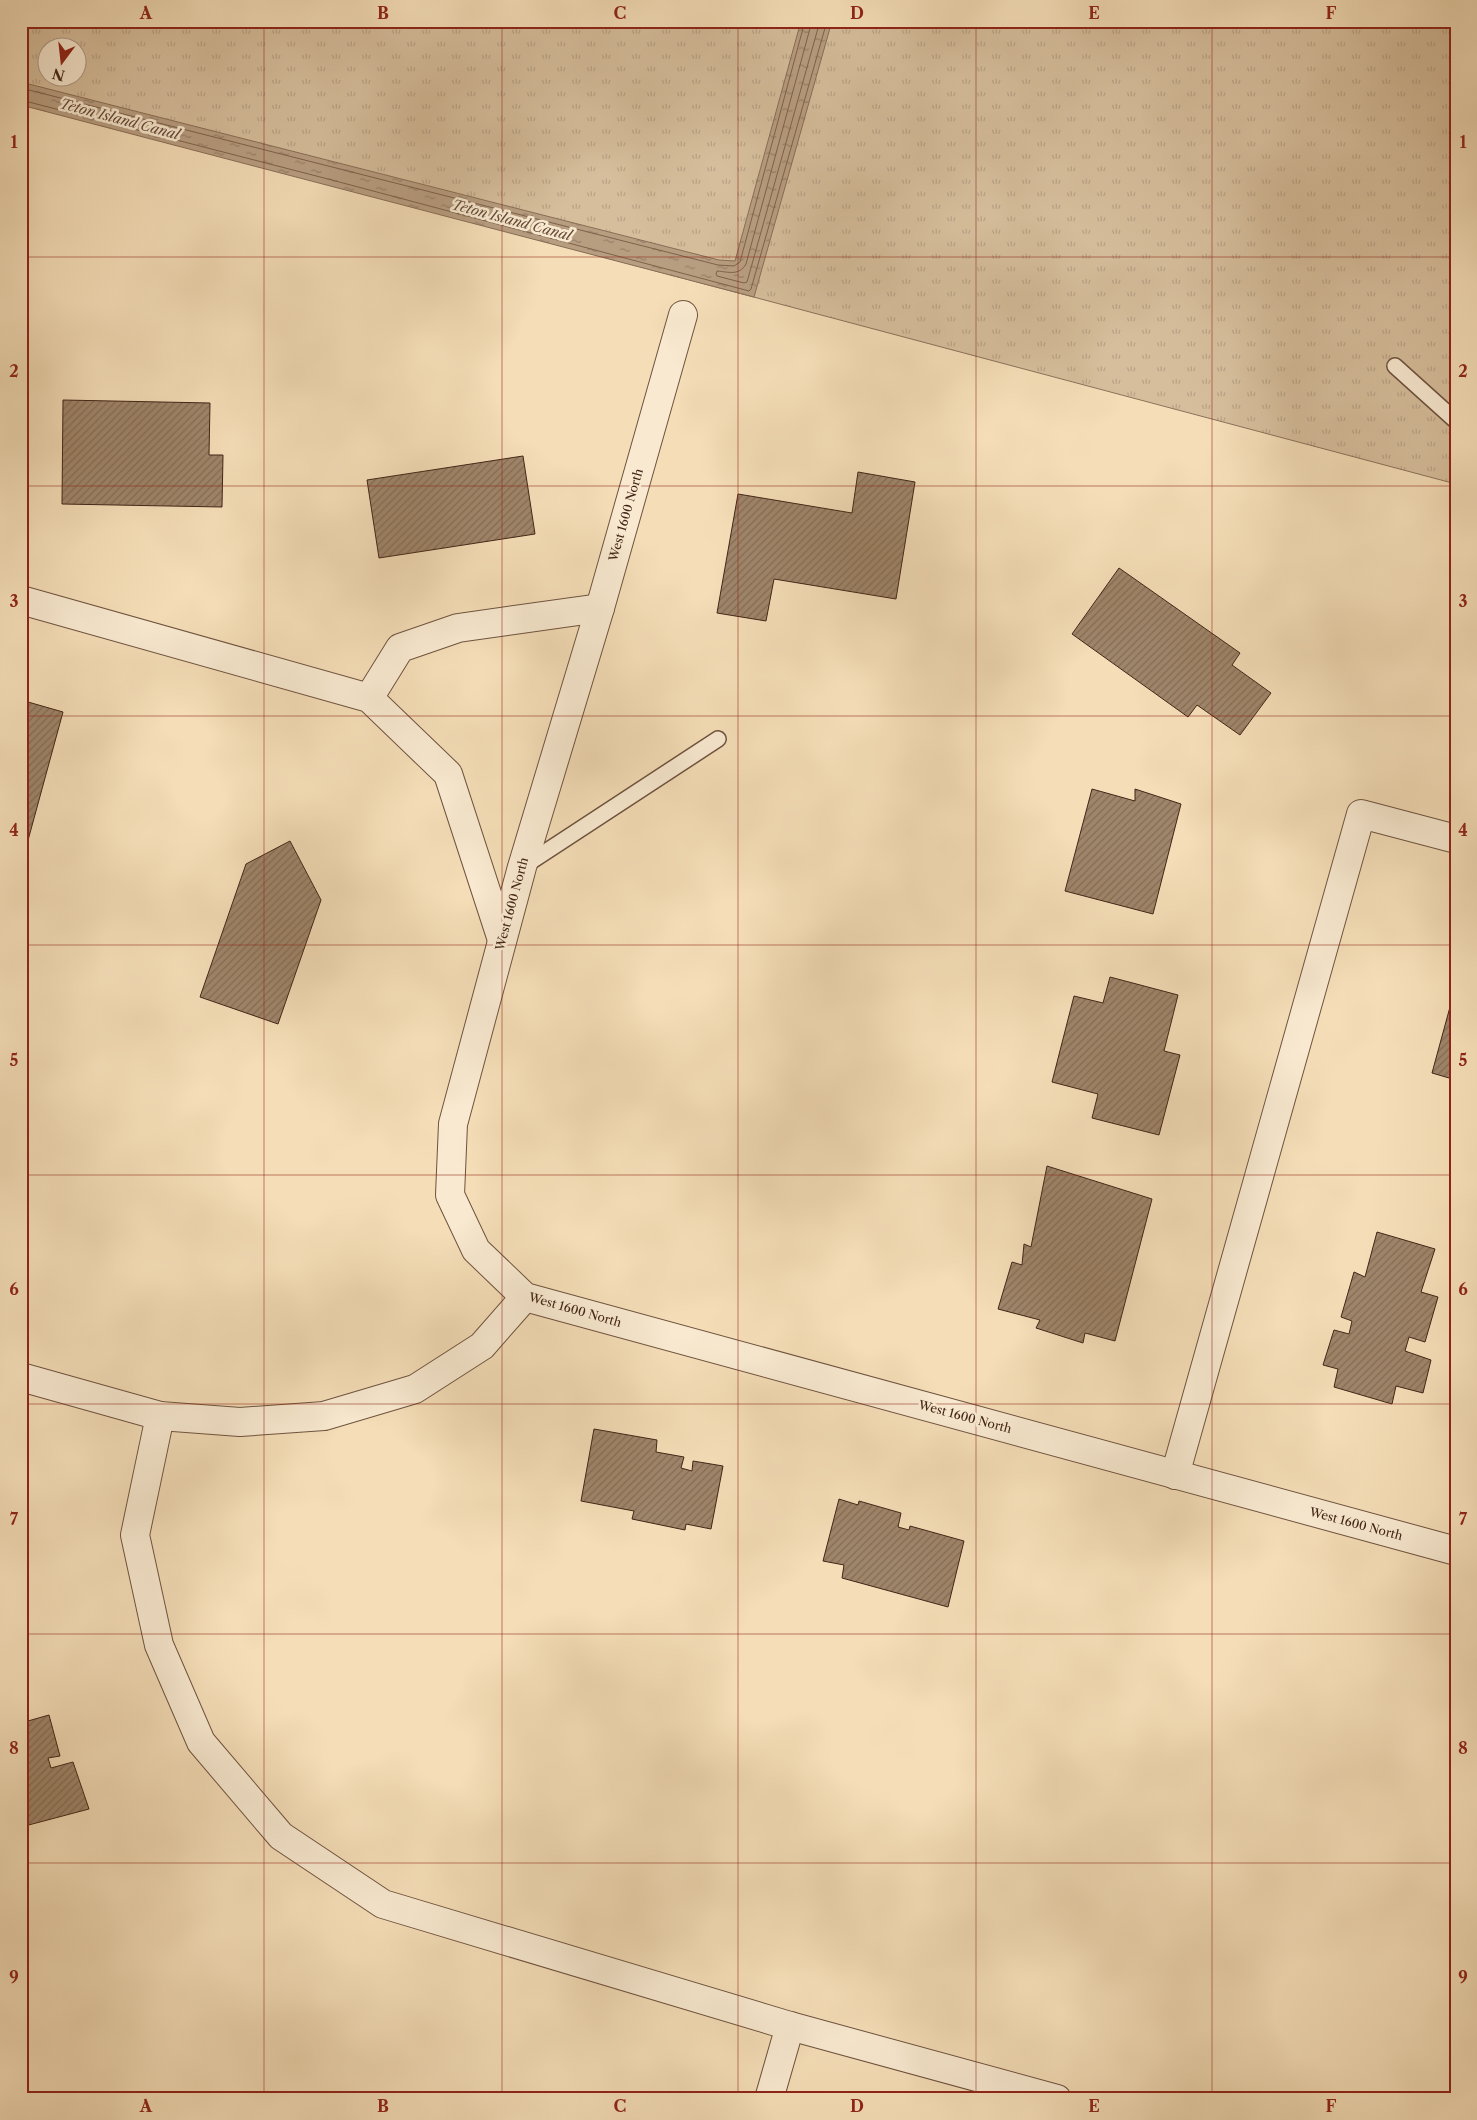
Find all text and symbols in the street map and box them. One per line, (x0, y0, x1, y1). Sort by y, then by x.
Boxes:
text: A (139, 3, 153, 23)
text: B (377, 3, 389, 23)
text: C (614, 3, 626, 23)
text: D (850, 3, 864, 23)
text: E (1088, 3, 1100, 23)
text: F (1326, 3, 1337, 23)
north arrow (38, 38, 88, 88)
text: N (50, 64, 67, 85)
water label: Teton Island Canal (58, 94, 183, 144)
text: 1 (10, 132, 18, 152)
text: 1 (1459, 132, 1467, 152)
water label: Teton Island Canal (450, 195, 575, 245)
text: 2 (9, 361, 19, 381)
text: 2 (1458, 361, 1468, 381)
street label: West 1600 North (605, 466, 646, 564)
text: 3 (9, 591, 19, 611)
text: 3 (1458, 591, 1468, 611)
text: 4 (9, 820, 19, 840)
text: 4 (1458, 820, 1468, 840)
street label: West 1600 North (492, 855, 531, 953)
text: 5 (10, 1050, 19, 1070)
text: 5 (1459, 1050, 1468, 1070)
text: 6 (9, 1279, 19, 1299)
text: 6 (1458, 1279, 1468, 1299)
street label: West 1600 North (526, 1289, 624, 1330)
street label: West 1600 North (916, 1397, 1014, 1436)
street label: West 1600 North (1307, 1504, 1405, 1543)
text: 7 (10, 1509, 19, 1529)
text: 7 (1459, 1509, 1468, 1529)
text: 8 (9, 1738, 19, 1758)
text: 8 (1458, 1738, 1468, 1758)
text: 9 (9, 1967, 19, 1987)
text: 9 (1458, 1967, 1468, 1987)
text: A (139, 2096, 153, 2116)
text: B (377, 2096, 389, 2116)
text: C (614, 2096, 626, 2116)
text: D (850, 2096, 864, 2116)
text: E (1088, 2096, 1100, 2116)
text: F (1326, 2096, 1337, 2116)

